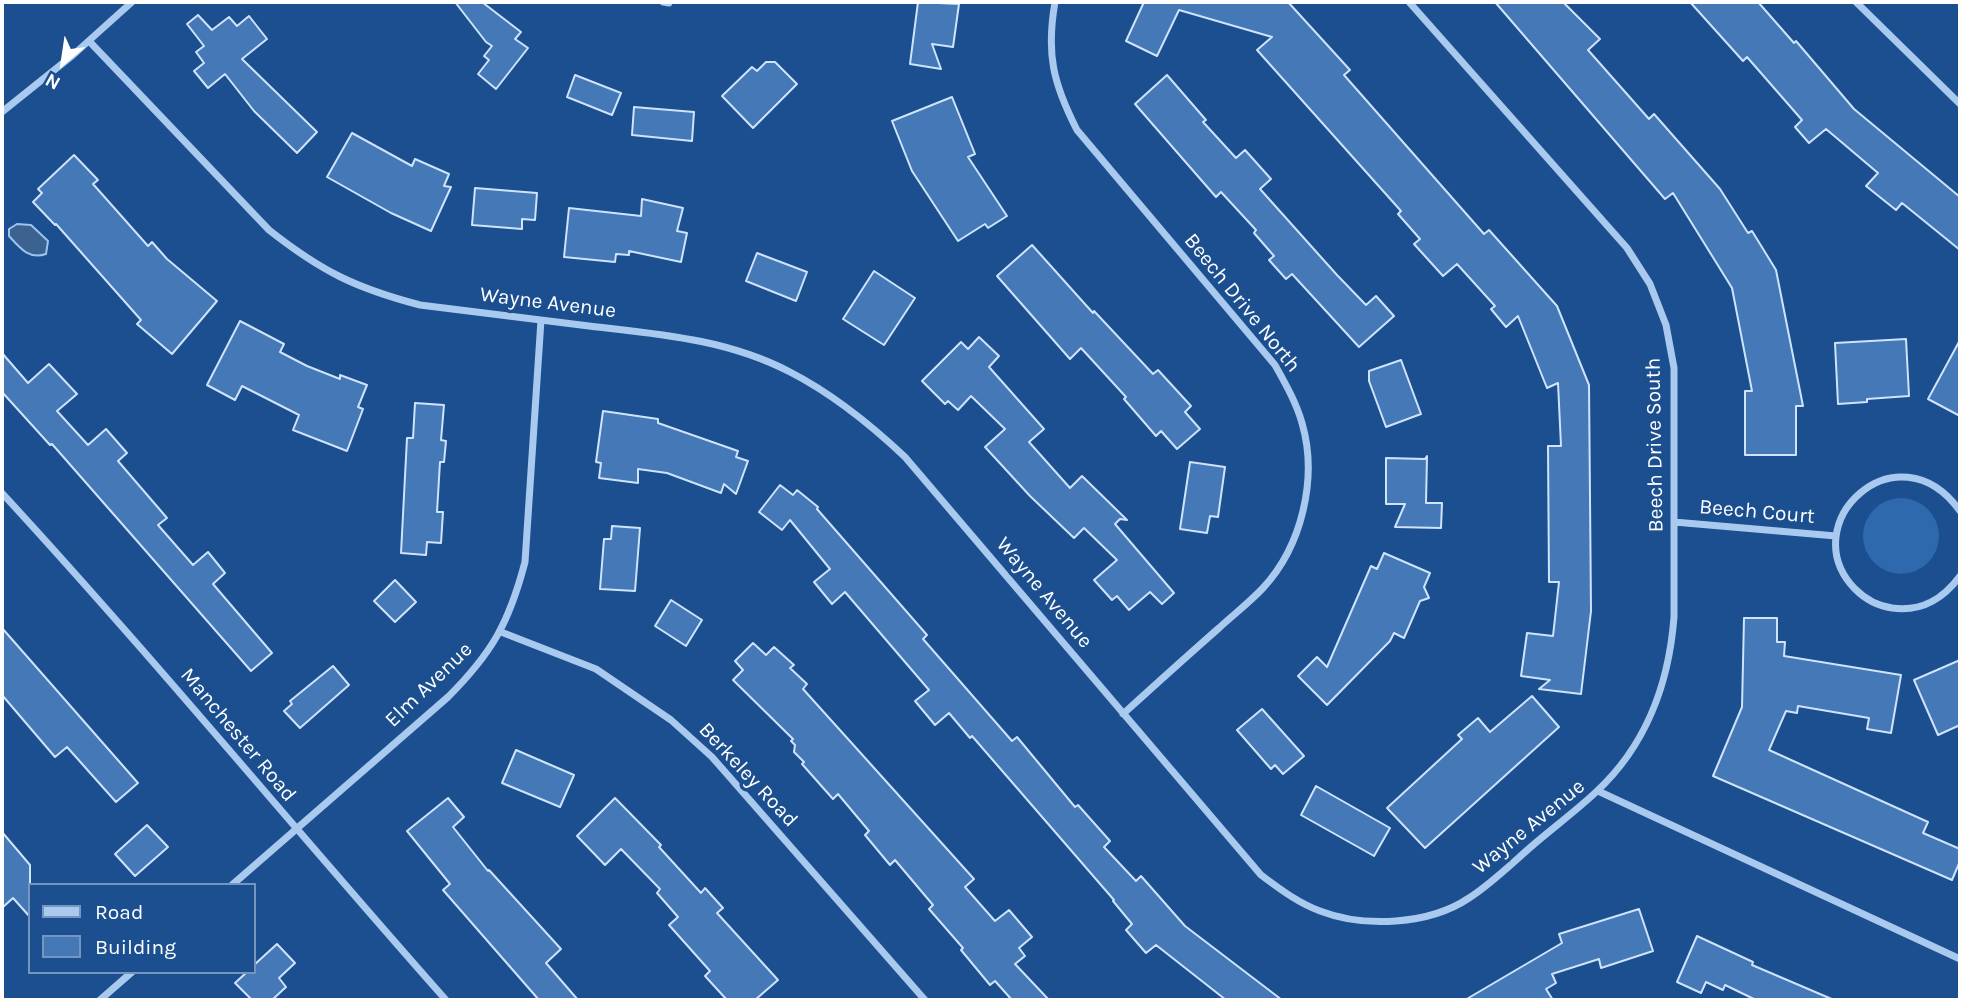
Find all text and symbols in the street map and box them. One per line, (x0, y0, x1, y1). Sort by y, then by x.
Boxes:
north arrow (28, 28, 98, 98)
text: N (42, 68, 64, 94)
street label: Beech Drive North (1178, 229, 1306, 377)
street label: Wayne Avenue (478, 282, 618, 324)
street label: Beech Drive South (1641, 357, 1669, 533)
street label: Beech Court (1698, 494, 1816, 530)
street label: Wayne Avenue (990, 532, 1098, 654)
street label: Elm Avenue (380, 637, 478, 733)
street label: Manchester Road (175, 663, 301, 807)
street label: Berkeley Road (693, 717, 803, 833)
street label: Wayne Avenue (1468, 774, 1590, 880)
legend (28, 883, 256, 974)
text: Road (95, 900, 143, 924)
text: Building (95, 935, 176, 959)

